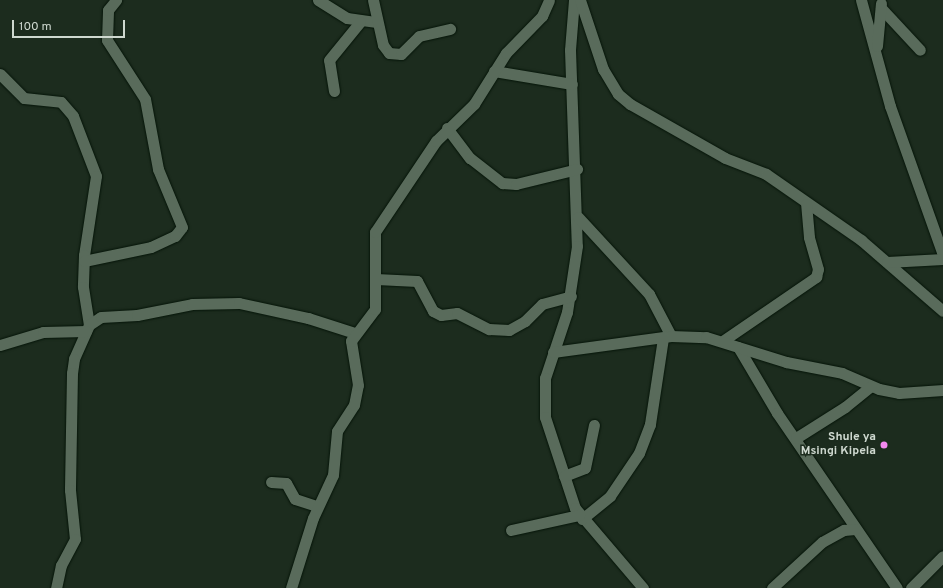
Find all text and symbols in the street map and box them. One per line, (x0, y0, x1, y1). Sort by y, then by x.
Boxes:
scale bar (14, 12, 127, 38)
text: 100 m (19, 19, 52, 35)
place label: Shule ya Msingi Kipela (801, 431, 876, 459)
marker: Shule ya Msingi Kipela (879, 440, 889, 450)

